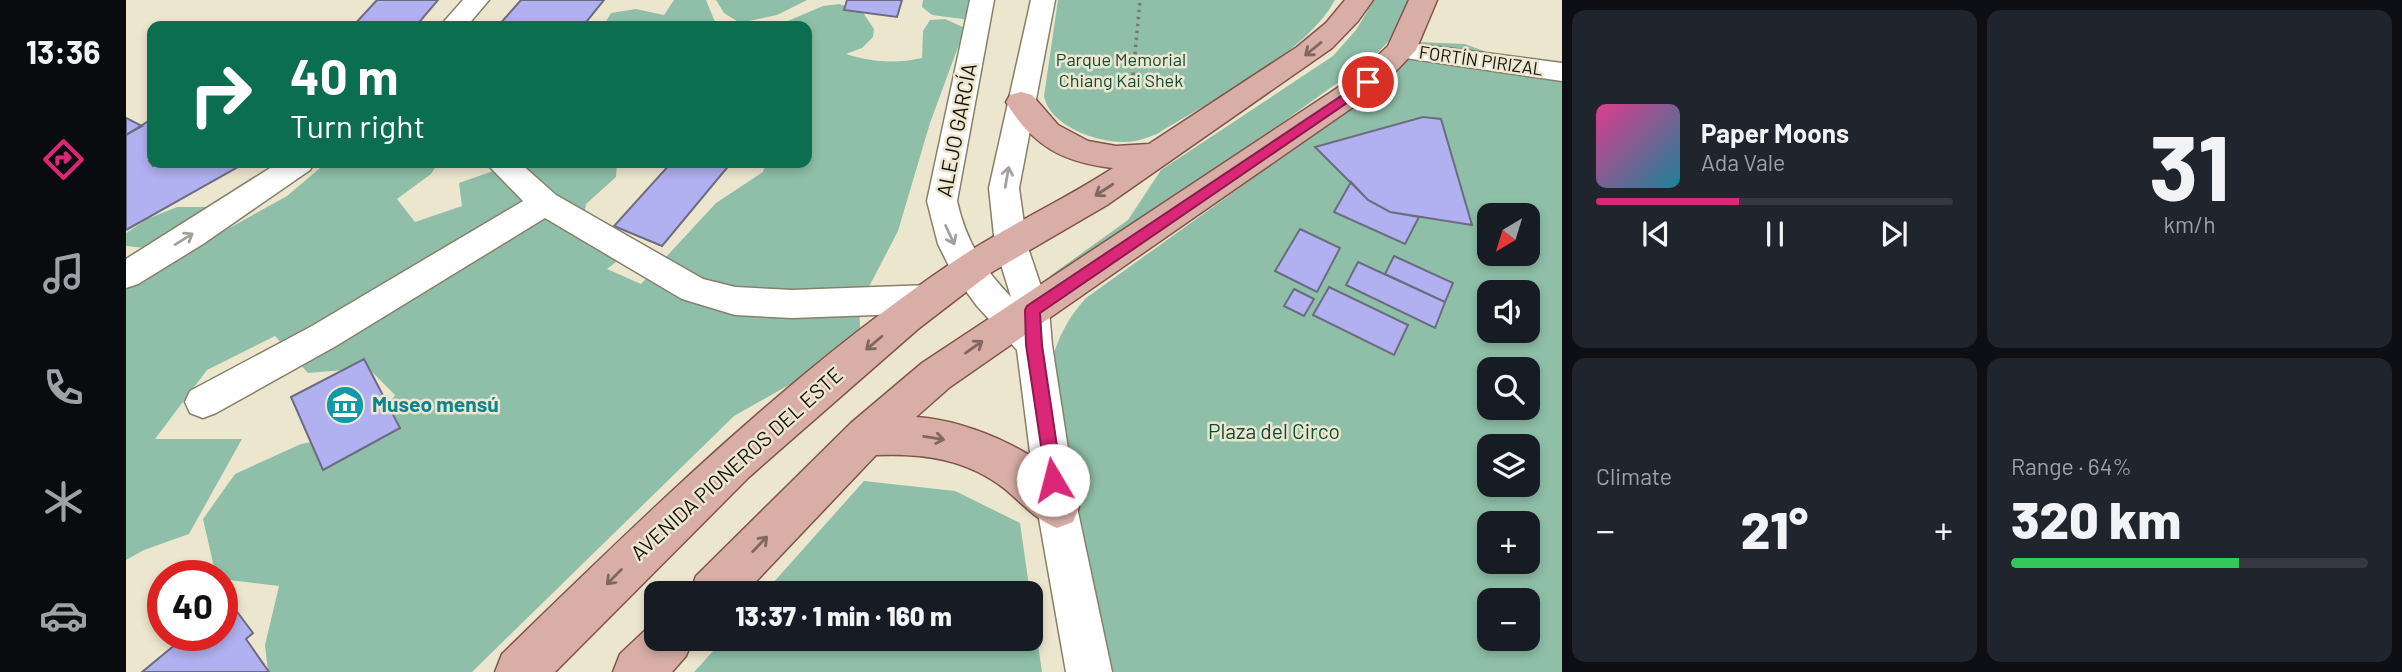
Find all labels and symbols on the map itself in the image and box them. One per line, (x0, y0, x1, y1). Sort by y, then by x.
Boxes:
street label: FORTÍN PIRIZAL (1418, 40, 1545, 80)
one-way arrow (1304, 41, 1323, 56)
park label: Parque Memorial Chiang Kai Shek (1056, 48, 1186, 91)
pin (1338, 52, 1398, 112)
street label: ALEJO GARCÍA (930, 60, 981, 199)
one-way arrow (1001, 166, 1014, 189)
one-way arrow (1095, 182, 1114, 197)
north arrow (1477, 203, 1540, 266)
one-way arrow (944, 223, 957, 245)
one-way arrow (174, 232, 194, 246)
one-way arrow (865, 335, 883, 350)
one-way arrow (964, 340, 983, 354)
street label: AVENIDA PIONEROS DEL ESTE (625, 361, 847, 565)
museum icon: Museo mensú (324, 384, 366, 426)
place label: Museo mensú (372, 391, 499, 416)
park label: Plaza del Circo (1208, 418, 1340, 443)
one-way arrow (922, 432, 945, 445)
position arrow (1016, 443, 1090, 517)
one-way arrow (752, 536, 769, 553)
speed limit sign: 40 (147, 560, 238, 651)
one-way arrow (605, 568, 622, 585)

